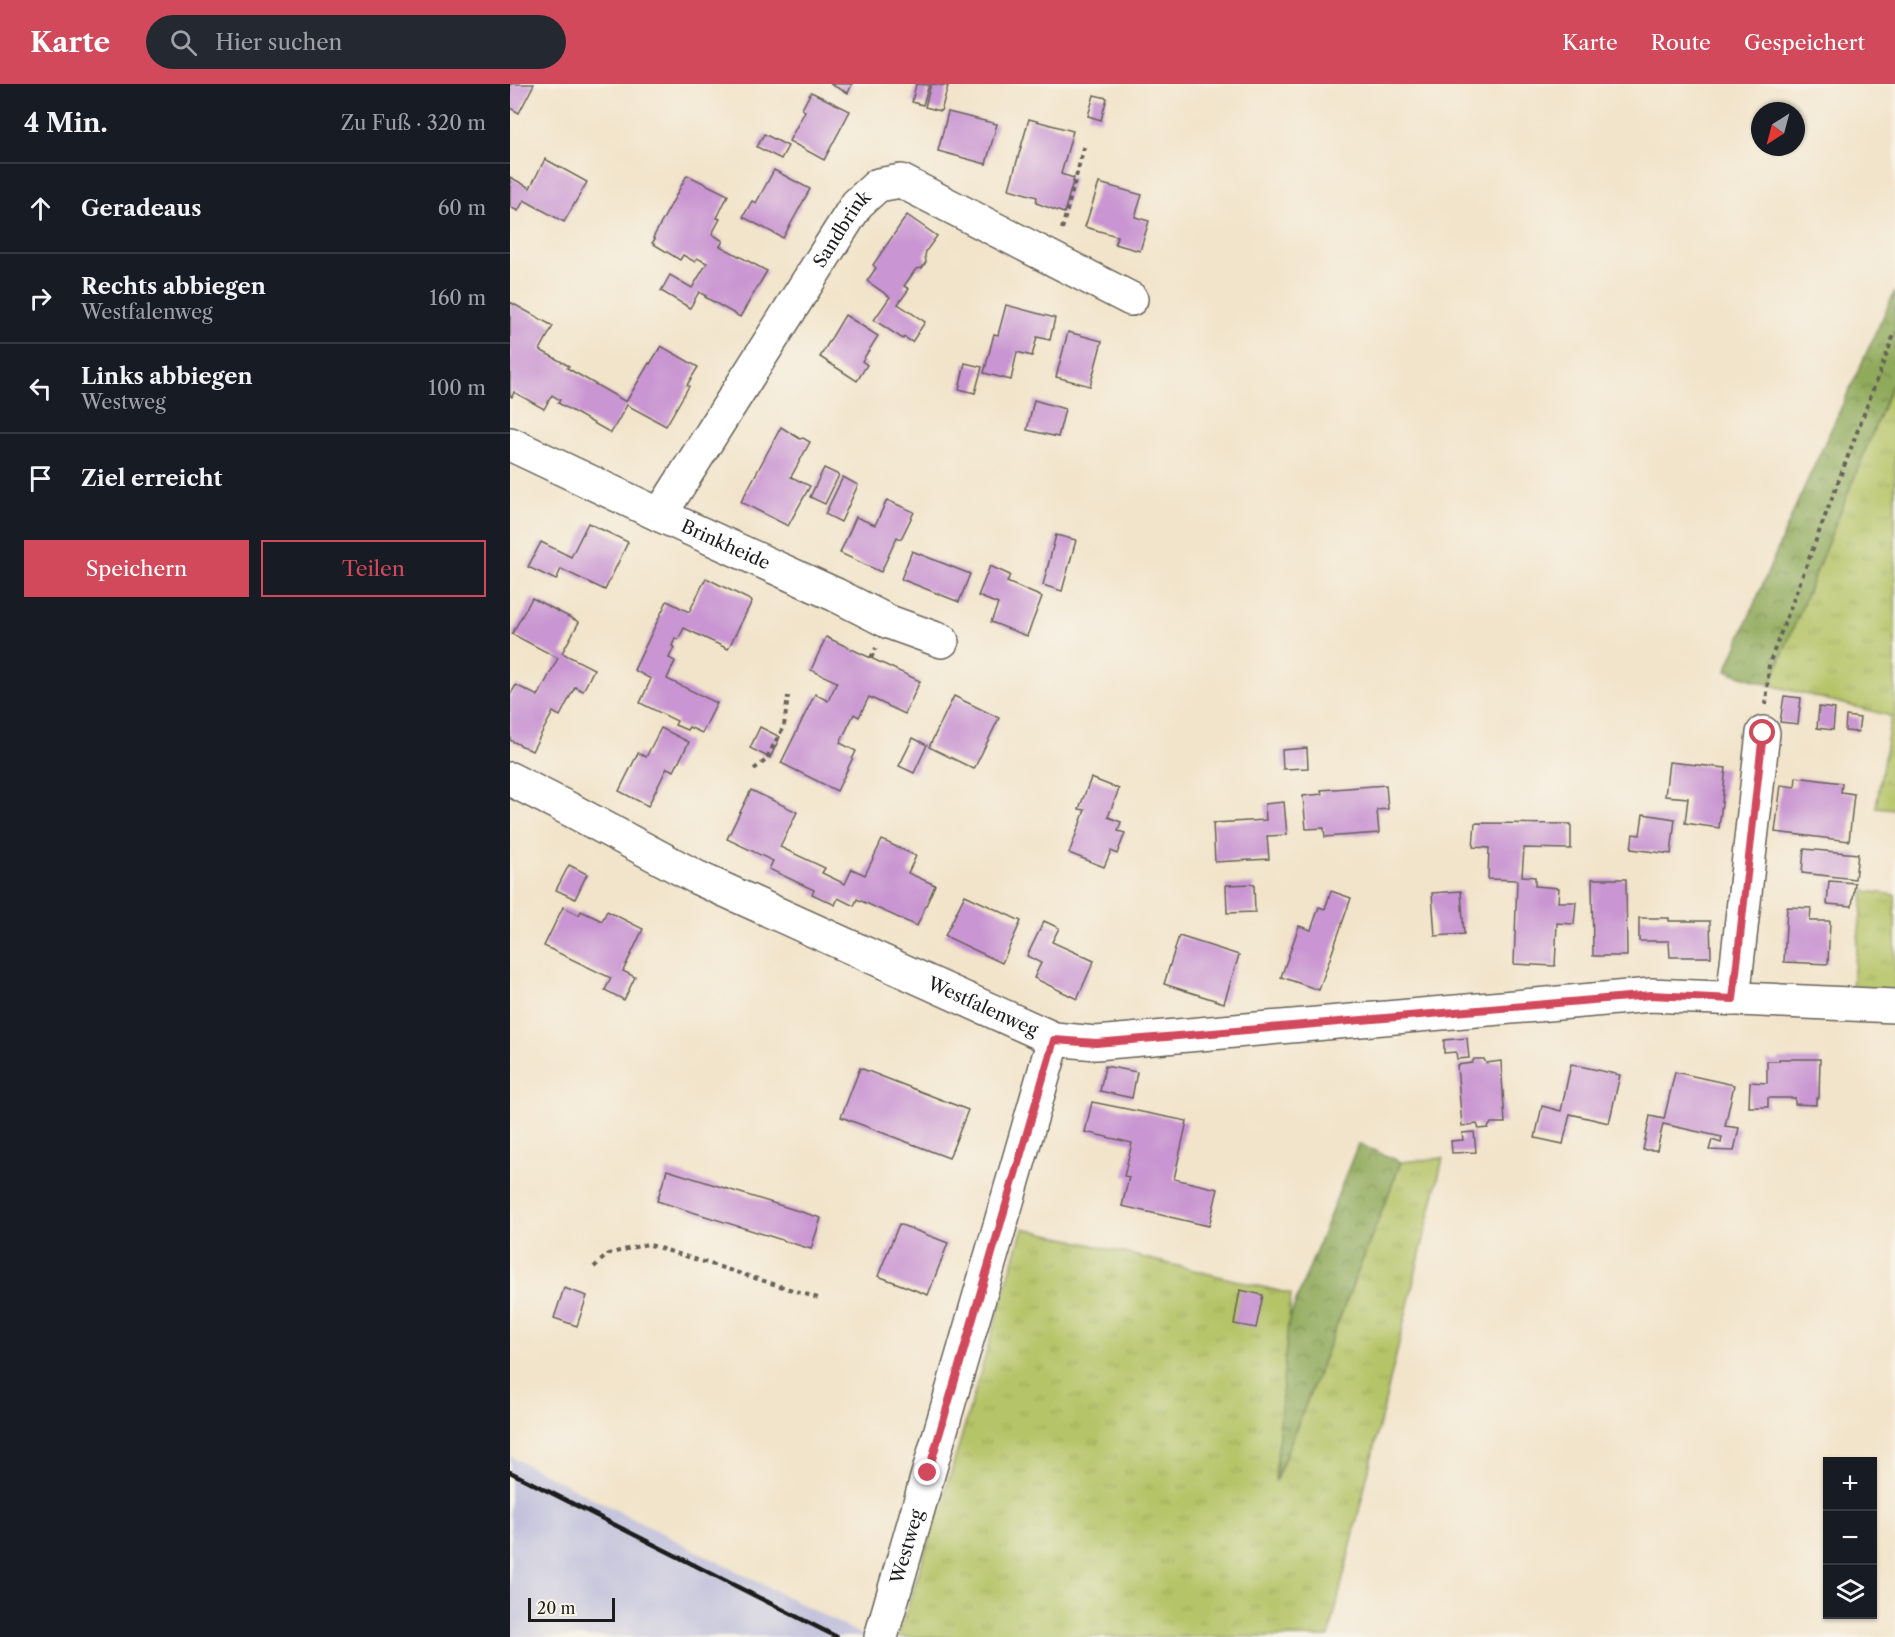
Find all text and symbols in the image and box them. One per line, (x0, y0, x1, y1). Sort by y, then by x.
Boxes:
search box (146, 15, 566, 69)
text: Karte (30, 25, 110, 59)
icon: search (167, 26, 200, 59)
text: Hier suchen (215, 29, 342, 56)
text: Karte (1562, 30, 1618, 55)
text: Route (1651, 30, 1711, 55)
text: Gespeichert (1744, 30, 1865, 55)
north arrow (1751, 102, 1805, 156)
text: 4 Min. (24, 107, 108, 139)
text: Zu Fuß · 320 m (341, 111, 486, 135)
street label: Sandbrink (809, 185, 877, 272)
icon: ahead (24, 192, 57, 225)
text: Geradeaus (81, 195, 201, 222)
text: 60 m (438, 196, 486, 220)
text: Rechts abbiegen (81, 273, 266, 300)
icon: right (24, 282, 57, 315)
text: 160 m (429, 286, 486, 310)
text: Westfalenweg (81, 300, 213, 324)
text: Links abbiegen (81, 363, 253, 390)
icon: left (24, 372, 57, 405)
text: 100 m (428, 376, 486, 400)
text: Westweg (81, 390, 166, 414)
icon: arrive (24, 462, 57, 495)
text: Ziel erreicht (81, 465, 222, 492)
street label: Brinkheide (678, 515, 773, 575)
button: Speichern (24, 540, 249, 597)
button: Teilen (261, 540, 486, 597)
route start (1749, 719, 1775, 745)
street label: Westfalenweg (923, 972, 1042, 1041)
map controls (1823, 1457, 1877, 1619)
button: + (1823, 1457, 1877, 1511)
route end (914, 1459, 940, 1485)
street label: Westweg (886, 1506, 928, 1587)
button: − (1823, 1511, 1877, 1565)
button: layers (1823, 1565, 1877, 1619)
scale bar (528, 1595, 615, 1622)
text: 20 m (537, 1598, 576, 1618)

